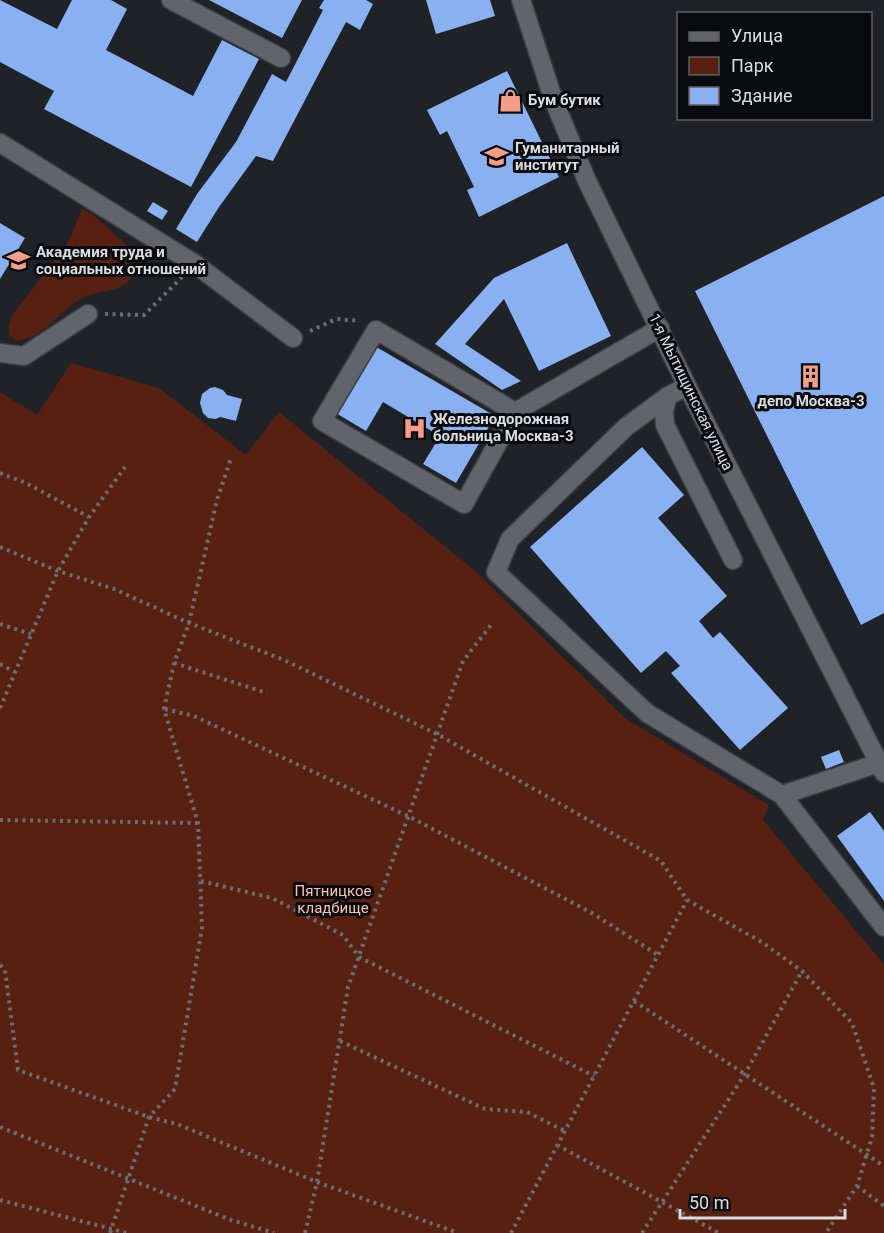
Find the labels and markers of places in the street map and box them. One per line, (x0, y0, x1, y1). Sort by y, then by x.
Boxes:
shop icon: Бум бутик (497, 87, 523, 113)
place label: Бум бутик (528, 91, 601, 109)
place label: Гуманитарный институт (515, 139, 620, 174)
school or university icon: Гуманитарный институт (484, 144, 510, 170)
place label: Академия труда и социальных отношений (36, 243, 206, 278)
school or university icon: Академия труда и социальных отношений (5, 248, 31, 274)
building icon: депо Москва-3 (798, 364, 824, 390)
place label: депо Москва-3 (757, 392, 865, 410)
place label: Железнодорожная больница Москва-3 (433, 410, 574, 445)
hospital icon: Железнодорожная больница Москва-3 (402, 415, 428, 441)

